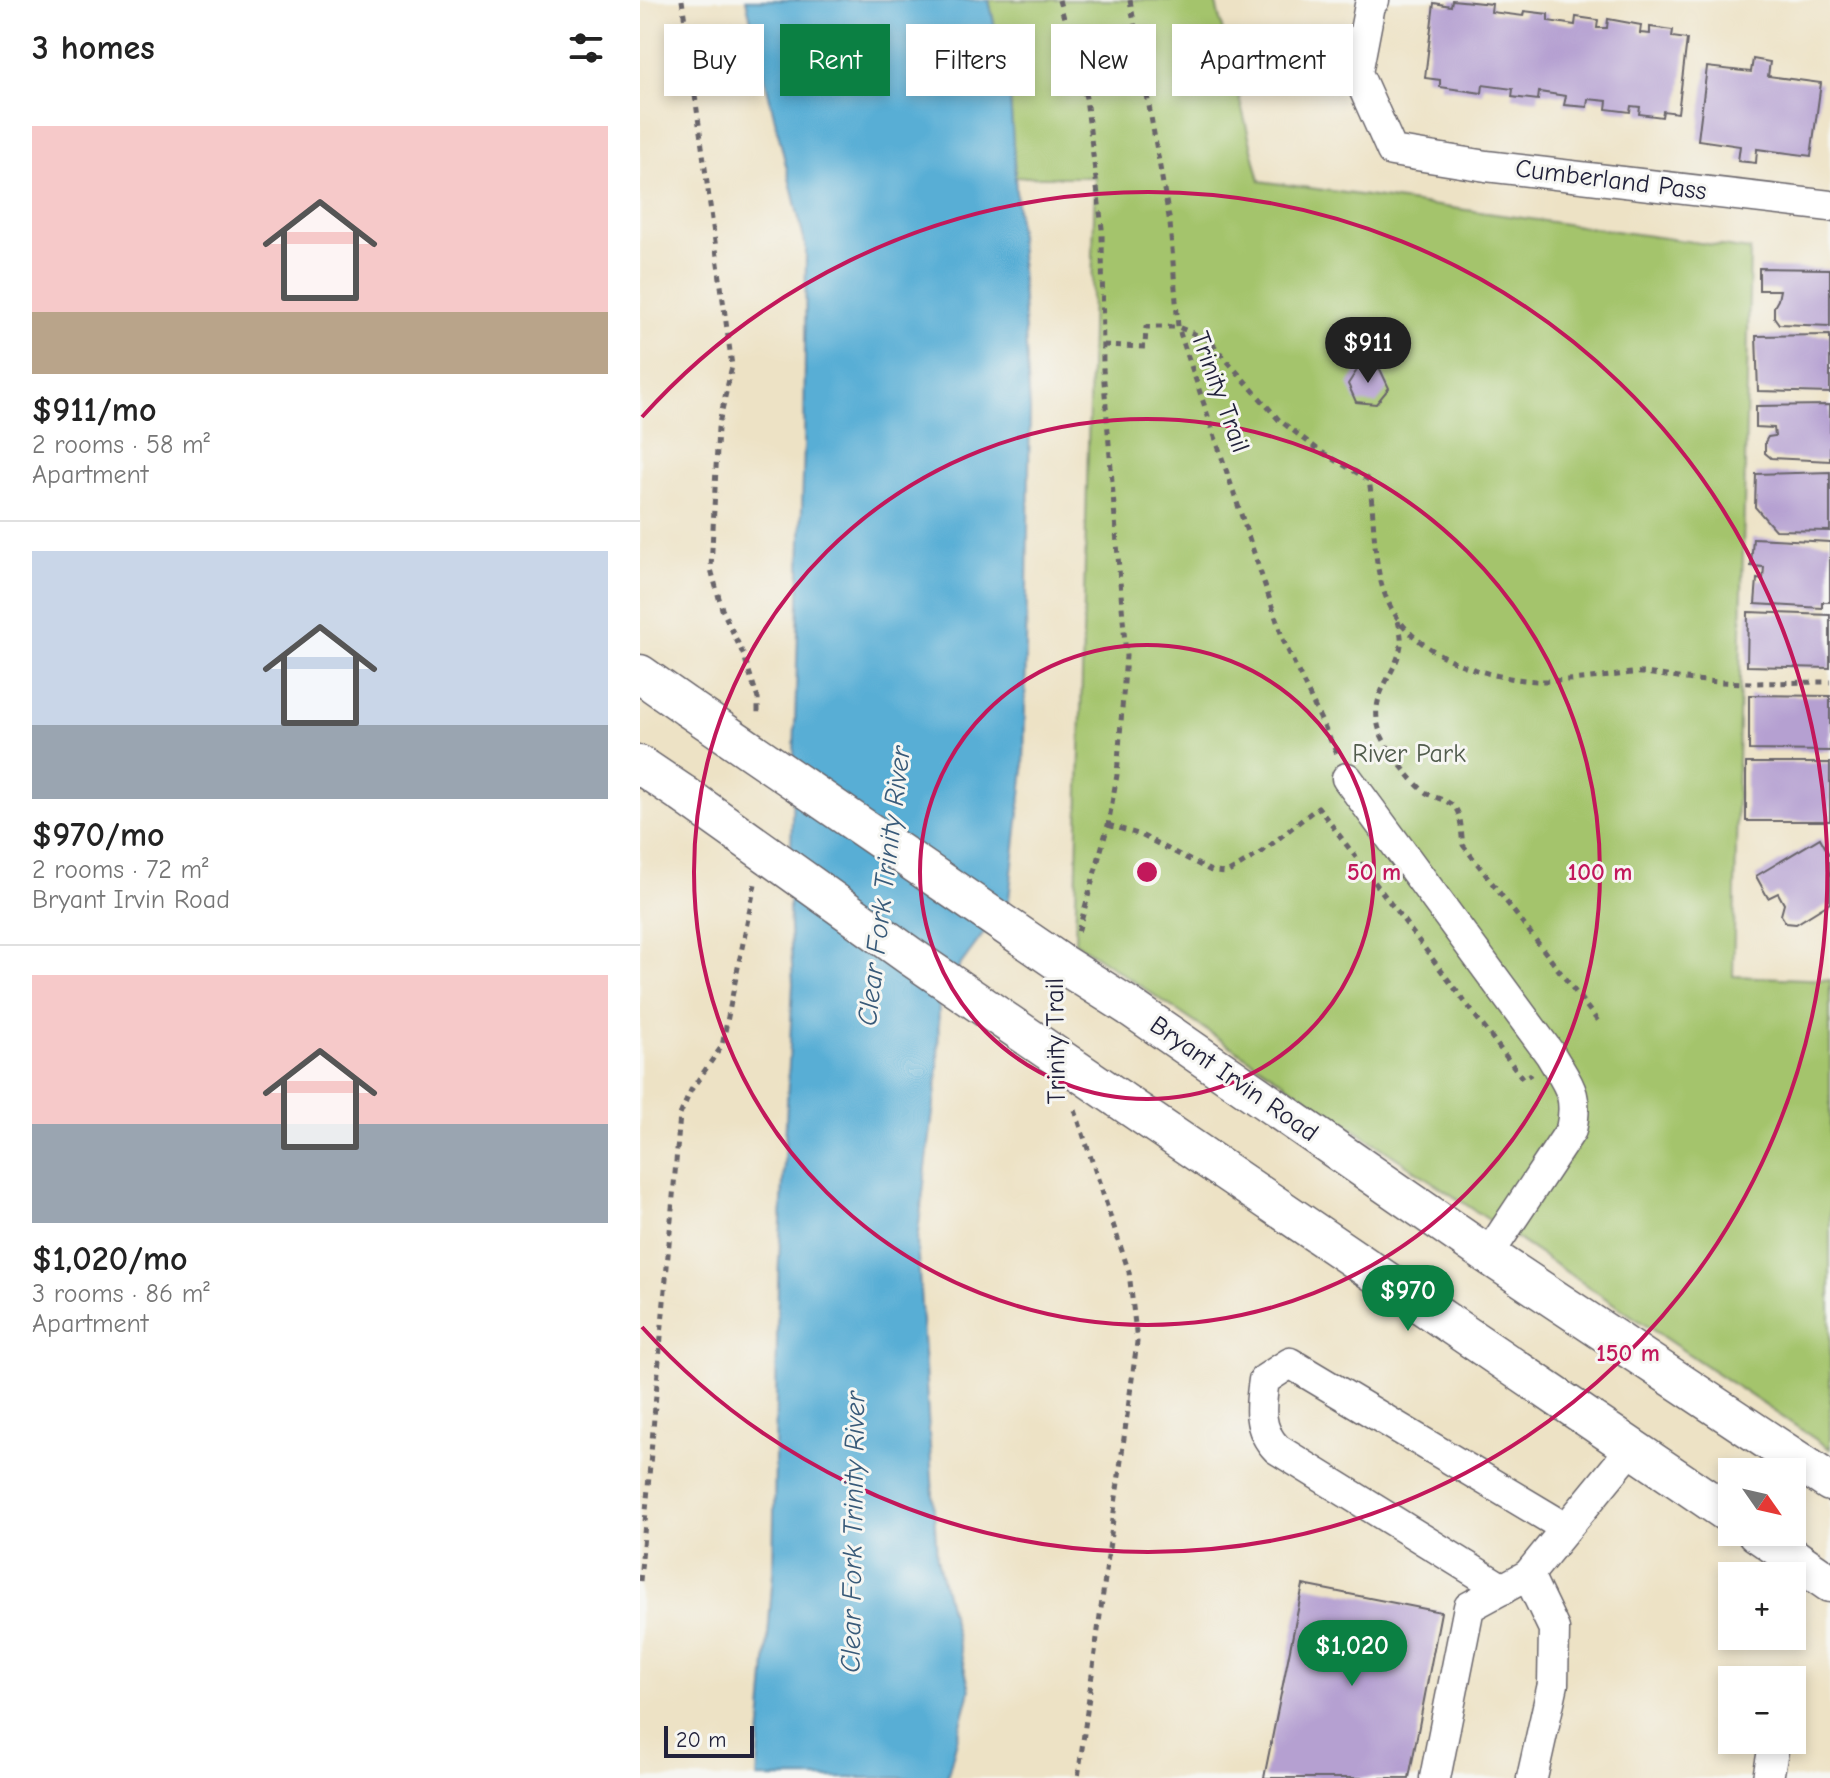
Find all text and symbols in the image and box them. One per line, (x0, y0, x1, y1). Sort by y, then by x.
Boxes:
chip: Buy (664, 24, 764, 96)
chip: Rent (780, 24, 890, 96)
chip: Filters (906, 24, 1035, 96)
chip: New (1051, 24, 1156, 96)
chip: Apartment (1172, 24, 1353, 96)
icon: filters (564, 26, 608, 70)
text: 3 homes (32, 28, 155, 68)
street label: Cumberland Pass (1514, 153, 1708, 207)
icon: home (248, 178, 392, 322)
pin: $911 (1321, 317, 1415, 385)
street label: Trinity Trail (1184, 328, 1256, 456)
text: $911 (1343, 328, 1393, 358)
text: $911/mo (32, 390, 157, 430)
text: 2 rooms · 58 m² (32, 430, 210, 460)
text: Apartment (32, 460, 148, 490)
icon: home (248, 603, 392, 747)
park label: River Park (1352, 739, 1466, 769)
water label: Clear Fork Trinity River (851, 742, 917, 1028)
text: $970/mo (32, 815, 165, 855)
text: 2 rooms · 72 m² (32, 855, 209, 885)
centre of rings (1133, 858, 1161, 886)
text: 50 m (1347, 858, 1401, 886)
text: 100 m (1568, 858, 1632, 886)
text: Bryant Irvin Road (32, 885, 230, 915)
street label: Trinity Trail (1040, 978, 1072, 1104)
street label: Bryant Irvin Road (1144, 1010, 1324, 1148)
icon: home (248, 1027, 392, 1171)
text: $1,020/mo (32, 1239, 188, 1279)
pin: $970 (1361, 1265, 1455, 1333)
text: $970 (1380, 1276, 1436, 1306)
text: 3 rooms · 86 m² (32, 1279, 210, 1309)
text: Apartment (32, 1309, 148, 1339)
text: 150 m (1596, 1339, 1660, 1367)
water label: Clear Fork Trinity River (835, 1389, 871, 1673)
north arrow (1718, 1458, 1806, 1546)
map controls (1718, 1458, 1806, 1754)
button: + (1718, 1562, 1806, 1650)
pin: $1,020 (1287, 1620, 1417, 1688)
text: $1,020 (1315, 1631, 1389, 1661)
button: − (1718, 1666, 1806, 1754)
scale bar (664, 1722, 754, 1758)
text: 20 m (676, 1727, 726, 1753)

